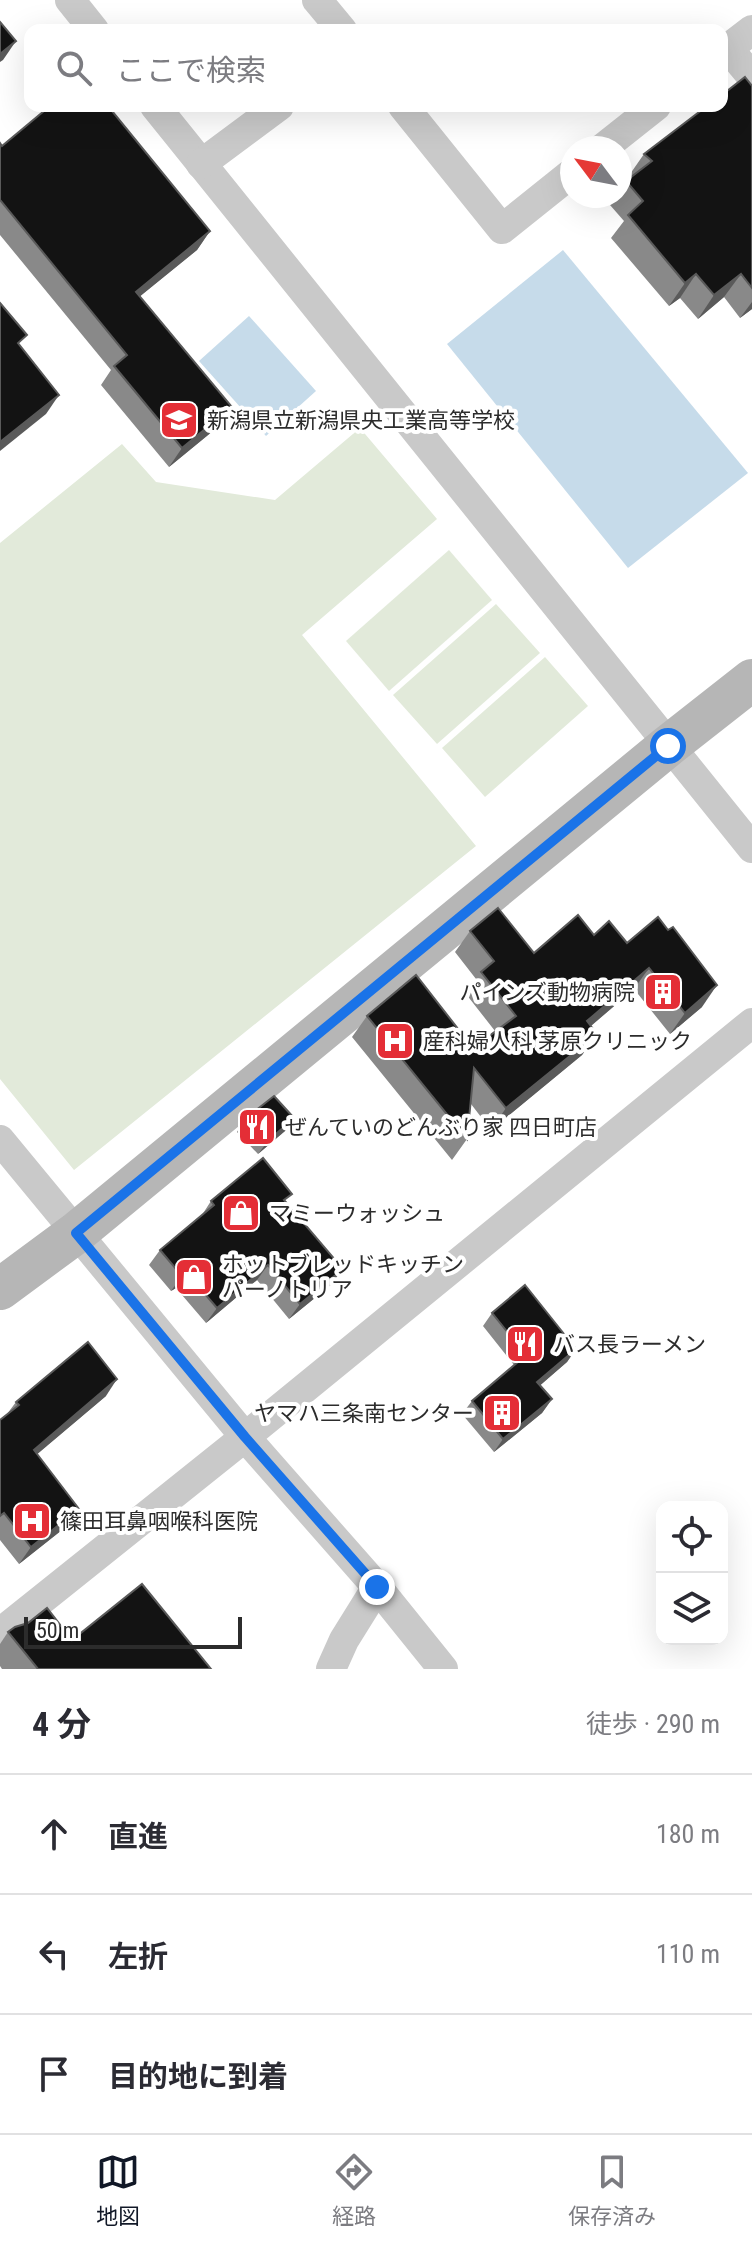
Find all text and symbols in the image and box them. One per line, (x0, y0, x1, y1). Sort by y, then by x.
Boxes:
search box (24, 24, 728, 112)
icon: search (52, 46, 96, 90)
text: ここで検索 (116, 53, 266, 88)
north arrow (560, 136, 632, 208)
school or university icon: 新潟県立新潟県央工業高等学校 (158, 399, 200, 441)
place label: 新潟県立新潟県央工業高等学校 (207, 408, 515, 433)
route start (650, 728, 686, 764)
building icon: パインズ動物病院 (642, 971, 684, 1013)
place label: パインズ動物病院 (459, 980, 635, 1005)
hospital icon: 産科婦人科 茅原クリニック (374, 1020, 416, 1062)
place label: 産科婦人科 茅原クリニック (423, 1029, 692, 1054)
restaurant icon: ぜんていのどんぶり家 四日町店 (236, 1106, 278, 1148)
place label: ぜんていのどんぶり家 四日町店 (285, 1115, 597, 1140)
shop icon: マミーウォッシュ (220, 1192, 262, 1234)
place label: マミーウォッシュ (269, 1201, 445, 1226)
place label: ホットブレッドキッチン パーノトリア (222, 1252, 464, 1302)
shop icon: ホットブレッドキッチン パーノトリア (173, 1256, 215, 1298)
restaurant icon: バス長ラーメン (504, 1323, 546, 1365)
place label: バス長ラーメン (553, 1332, 706, 1357)
building icon: ヤマハ三条南センター (481, 1392, 523, 1434)
place label: ヤマハ三条南センター (254, 1401, 474, 1426)
hospital icon: 篠田耳鼻咽喉科医院 (11, 1500, 53, 1542)
map controls (656, 1501, 728, 1645)
button: locate (656, 1501, 728, 1573)
place label: 篠田耳鼻咽喉科医院 (60, 1509, 258, 1534)
route end (359, 1569, 395, 1605)
button: layers (656, 1573, 728, 1645)
scale bar (24, 1613, 242, 1649)
text: 50 m (36, 1618, 79, 1643)
text: 4 分 (32, 1704, 91, 1744)
text: 徒歩 · 290 m (586, 1709, 720, 1739)
icon: ahead (32, 1812, 76, 1856)
text: 直進 (108, 1819, 168, 1854)
text: 180 m (656, 1819, 720, 1849)
icon: left (32, 1932, 76, 1976)
text: 左折 (108, 1939, 168, 1974)
text: 110 m (656, 1939, 720, 1969)
icon: arrive (32, 2052, 76, 2096)
text: 目的地に到着 (108, 2059, 288, 2094)
tab: 地図 (96, 2150, 140, 2230)
tab: 経路 (332, 2150, 376, 2230)
tab: 保存済み (568, 2150, 656, 2230)

